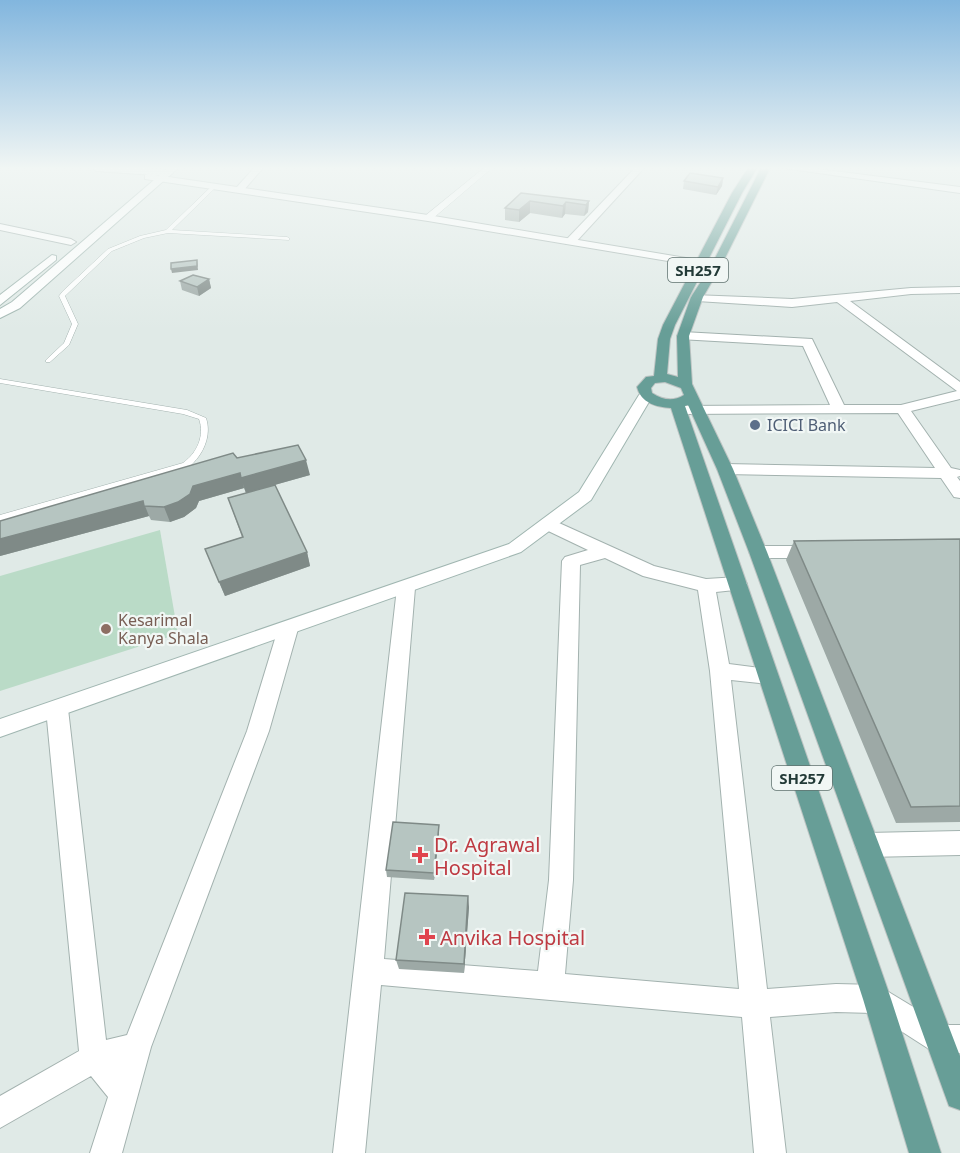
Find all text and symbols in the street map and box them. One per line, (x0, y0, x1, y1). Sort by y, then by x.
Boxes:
road number: SH257 (668, 258, 728, 282)
place label: ICICI Bank (767, 414, 846, 436)
marker: ICICI Bank (748, 418, 762, 432)
place label: Kesarimal Kanya Shala (118, 609, 209, 649)
marker: Kesarimal Kanya Shala (99, 622, 113, 636)
road number: SH257 (772, 766, 832, 790)
place label: Dr. Agrawal Hospital (434, 831, 540, 881)
marker: Dr. Agrawal Hospital (411, 846, 429, 864)
place label: Anvika Hospital (440, 924, 585, 951)
marker: Anvika Hospital (418, 928, 436, 946)

